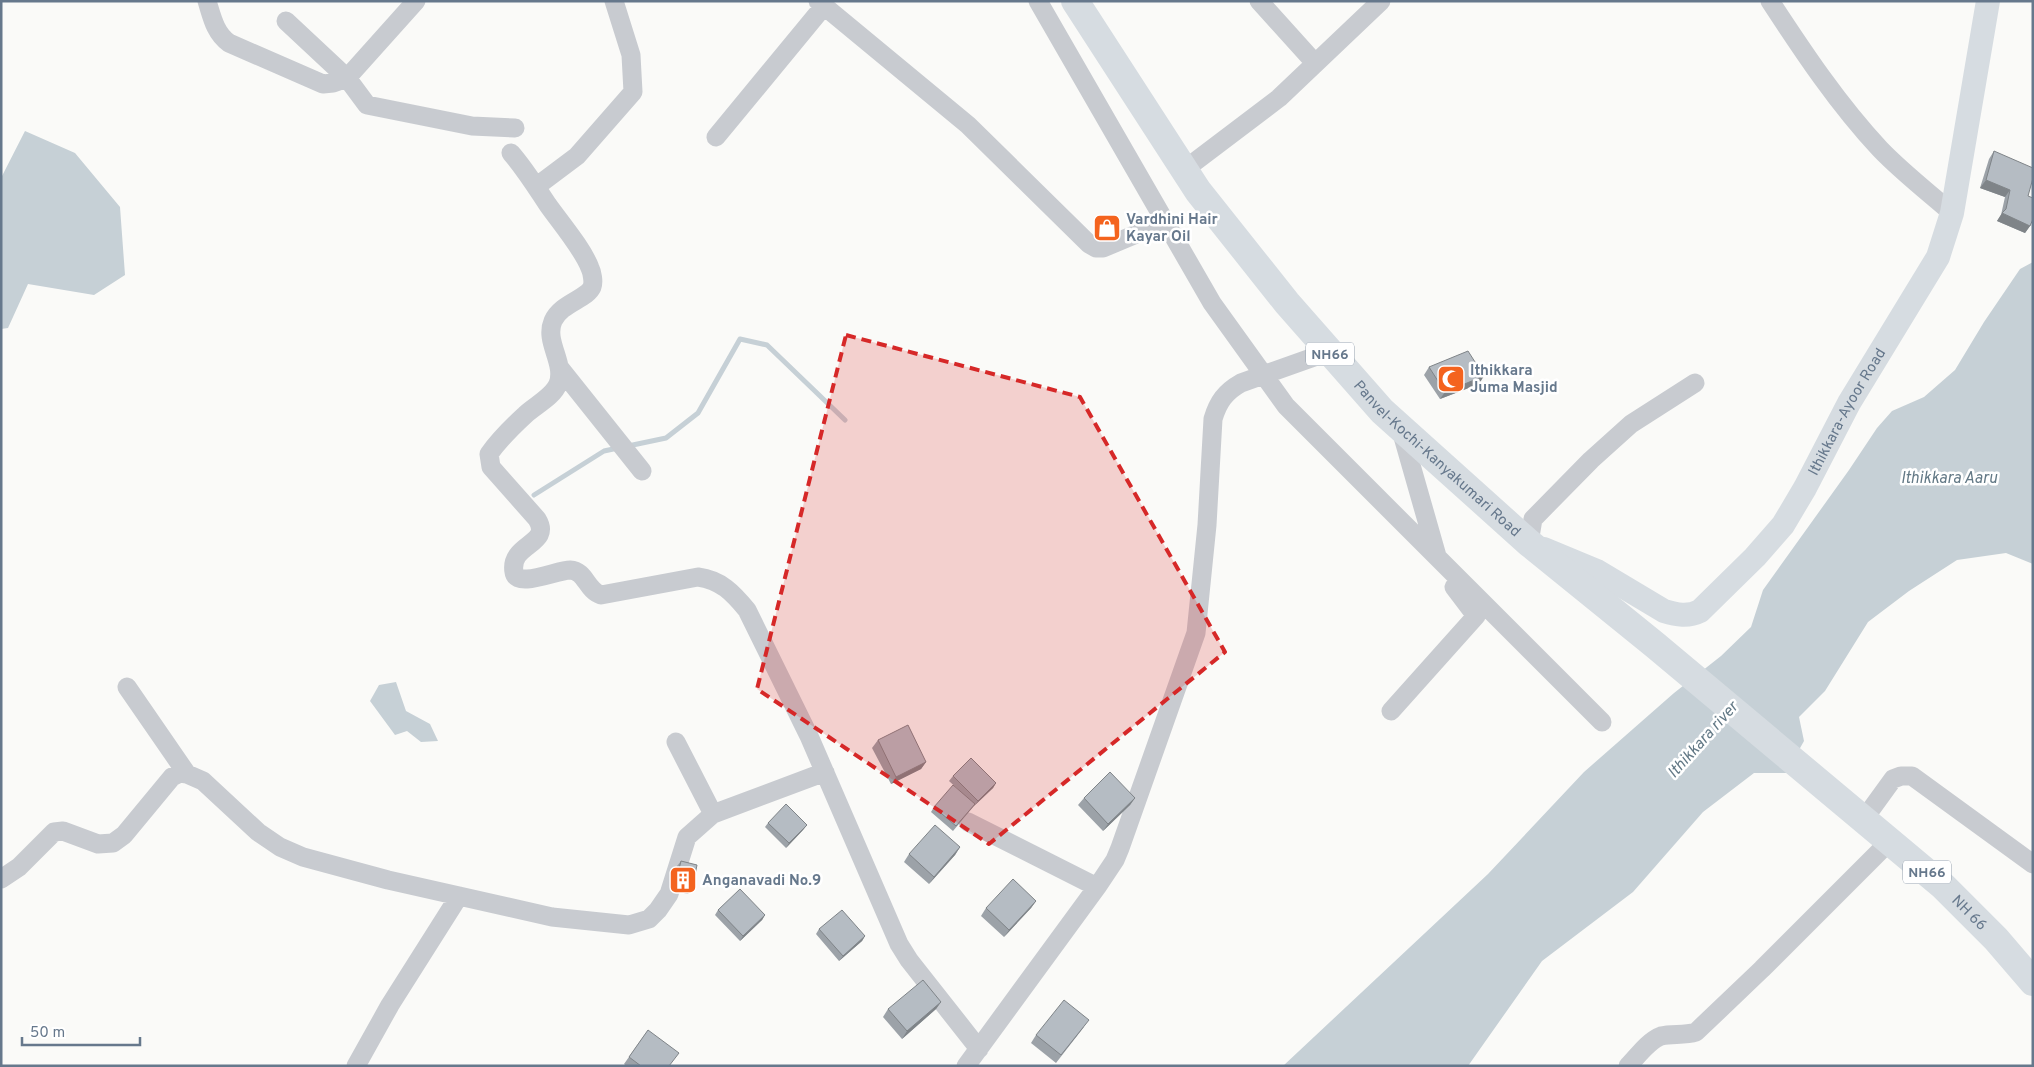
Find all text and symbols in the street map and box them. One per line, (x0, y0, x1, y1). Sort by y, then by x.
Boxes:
place label: Vardhini Hair Kayar Oil (1126, 211, 1218, 247)
shop icon: Vardhini Hair Kayar Oil (1092, 213, 1122, 243)
road number: NH66 (1306, 342, 1354, 366)
street label: Ithikkara-Ayoor Road (1805, 345, 1891, 479)
place label: Ithikkara Juma Masjid (1470, 362, 1558, 398)
mosque icon: Ithikkara Juma Masjid (1436, 364, 1466, 394)
street label: Panvel-Kochi-Kanyakumari Road (1349, 377, 1524, 542)
water label: Ithikkara Aaru (1901, 469, 1998, 489)
water label: Ithikkara river (1664, 697, 1744, 783)
road number: NH66 (1903, 860, 1951, 884)
building icon: Anganavadi No.9 (668, 865, 698, 895)
place label: Anganavadi No.9 (702, 872, 821, 891)
street label: NH 66 (1947, 892, 1990, 935)
scale bar (22, 1014, 140, 1046)
text: 50 m (30, 1024, 65, 1043)

